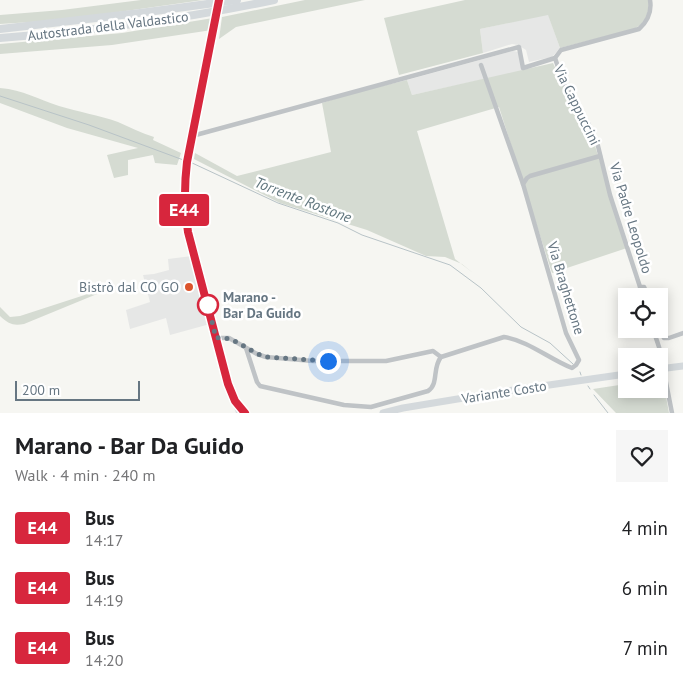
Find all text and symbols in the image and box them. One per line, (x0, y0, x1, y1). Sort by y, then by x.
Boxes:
street label: Autostrada della Valdastico (26, 7, 190, 45)
street label: Via Cappuccini (549, 61, 604, 148)
street label: Via Padre Leopoldo (605, 159, 656, 276)
water label: Torrente Rostone (252, 172, 354, 227)
line badge: E44 (155, 194, 213, 226)
text: E44 (169, 198, 199, 221)
street label: Via Braghettone (543, 238, 589, 337)
place label: Bistrò dal CO GO (79, 278, 179, 296)
marker: Bistrò dal CO GO (183, 281, 195, 293)
place label: Marano - Bar Da Guido (223, 288, 301, 322)
map controls (618, 288, 668, 398)
button: locate (618, 288, 668, 338)
marker: Marano - Bar Da Guido (197, 294, 219, 316)
button: layers (618, 348, 668, 398)
your location (316, 349, 341, 374)
street label: Variante Costo (459, 376, 548, 408)
scale bar (15, 378, 140, 401)
text: 200 m (22, 381, 60, 399)
text: Marano - Bar Da Guido (15, 430, 244, 461)
button: heart (616, 430, 668, 482)
text: Walk · 4 min · 240 m (15, 465, 155, 485)
text: Bus (85, 506, 114, 530)
text: E44 (28, 516, 57, 539)
text: 4 min (622, 516, 668, 540)
text: 14:17 (85, 530, 123, 550)
text: Bus (85, 566, 114, 590)
text: E44 (28, 576, 57, 599)
text: 6 min (622, 576, 668, 600)
text: 14:19 (85, 590, 123, 610)
text: Bus (85, 626, 114, 650)
text: E44 (28, 636, 57, 659)
text: 7 min (623, 636, 668, 660)
text: 14:20 (85, 650, 123, 670)

